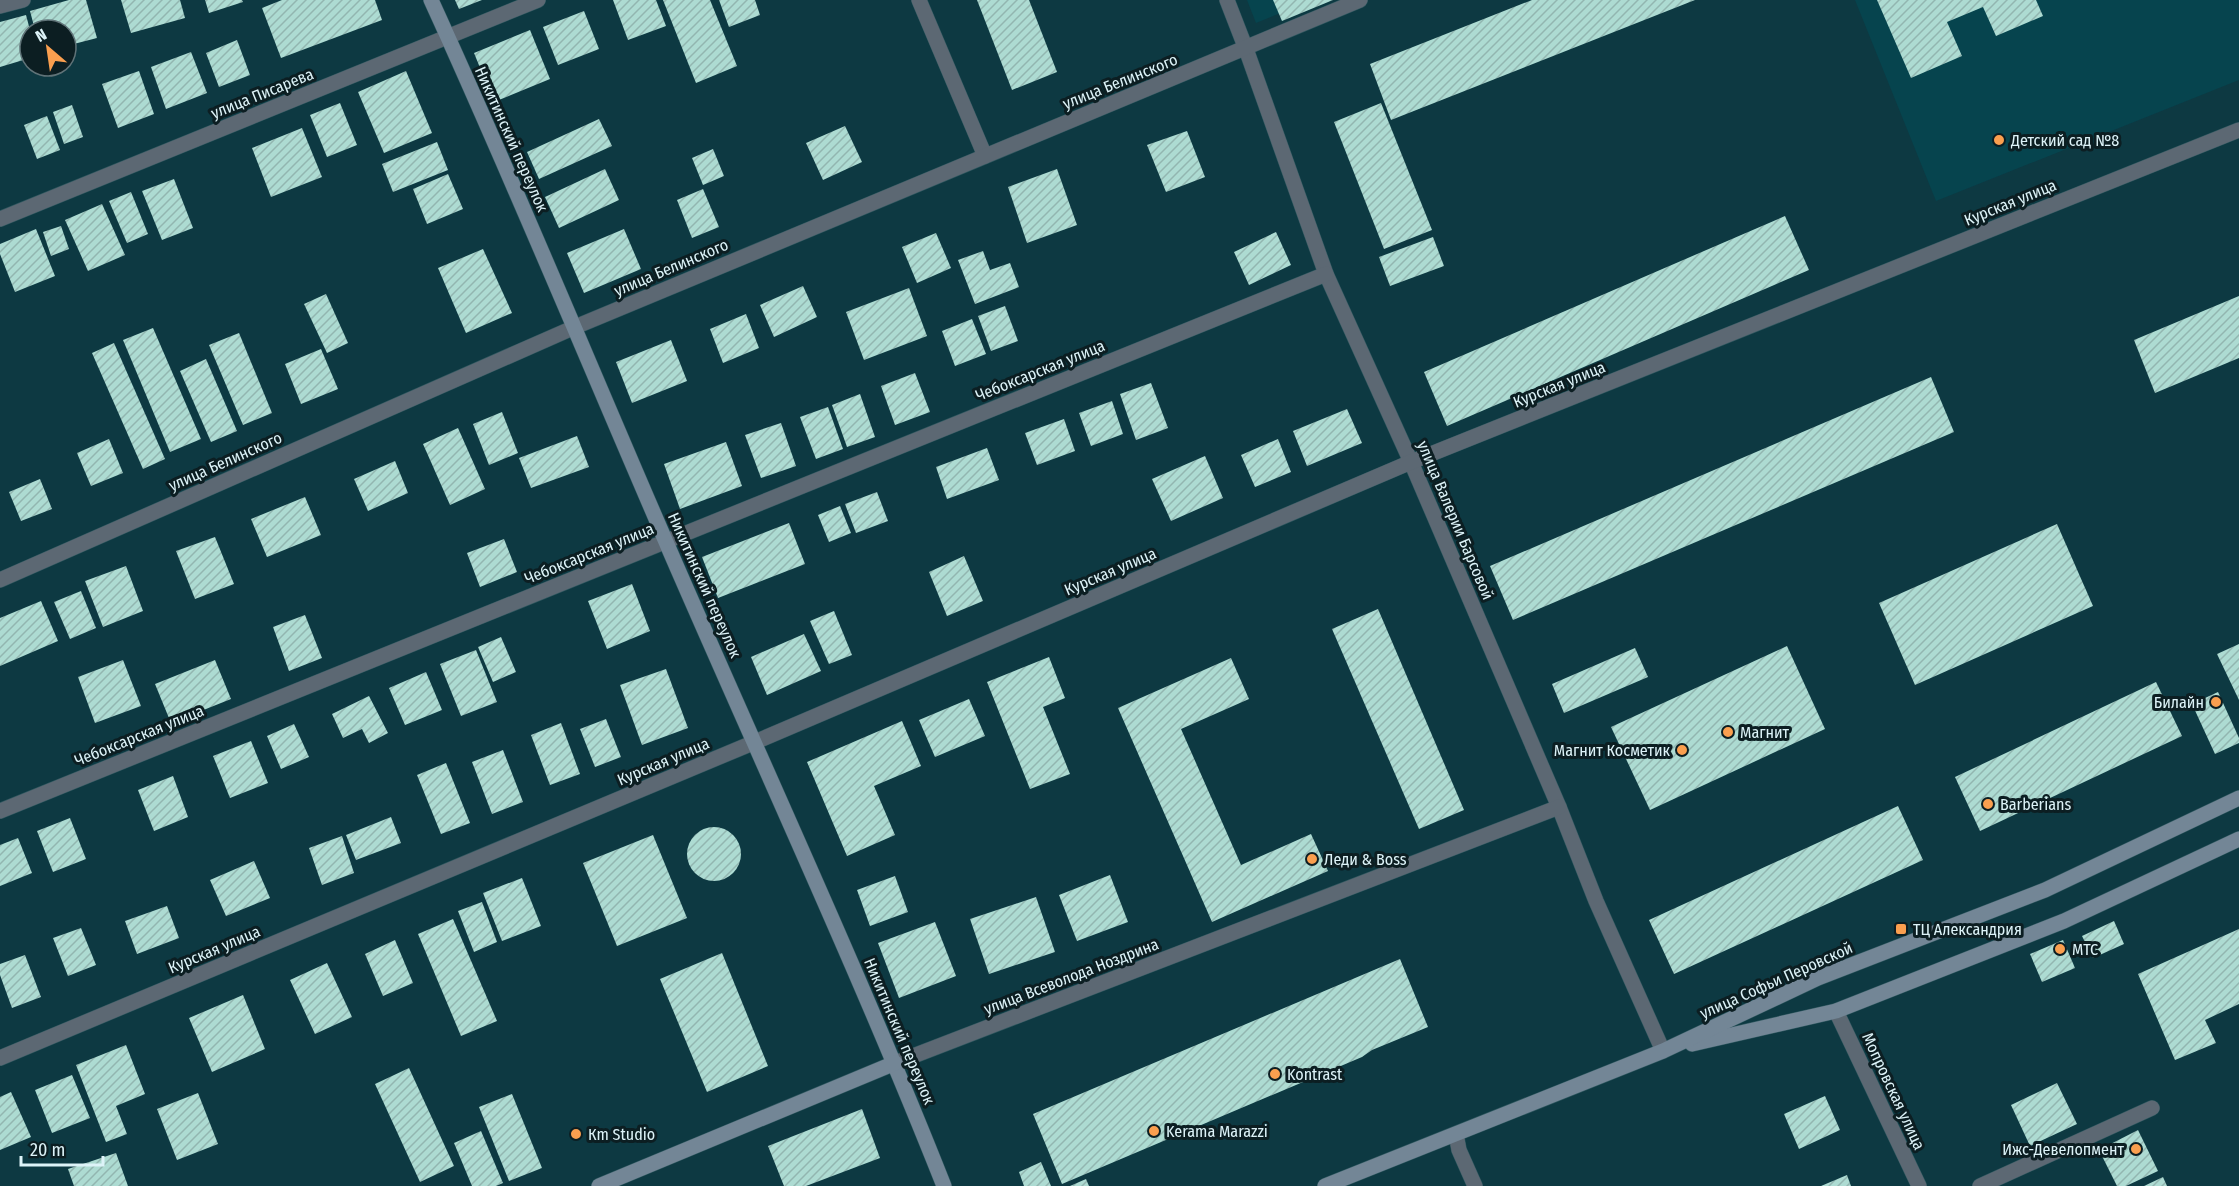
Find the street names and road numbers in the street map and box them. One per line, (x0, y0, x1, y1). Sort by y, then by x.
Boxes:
street label: улица Белинского (1060, 50, 1180, 113)
street label: улица Писарева (208, 64, 316, 123)
street label: Никитинский переулок (471, 64, 552, 215)
street label: Курская улица (1961, 175, 2059, 230)
street label: улица Белинского (611, 235, 731, 300)
street label: Чебоксарская улица (973, 336, 1108, 405)
street label: Курская улица (1510, 357, 1608, 412)
street label: улица Белинского (166, 428, 285, 495)
street label: улица Валерии Барсовой (1413, 438, 1498, 602)
street label: Никитинский переулок (664, 510, 745, 661)
street label: Чебоксарская улица (522, 519, 657, 588)
street label: Курская улица (1061, 544, 1159, 599)
street label: Чебоксарская улица (72, 701, 207, 770)
street label: Курская улица (614, 734, 712, 789)
street label: Курская улица (165, 922, 263, 977)
street label: улица Всеволода Ноздрина (981, 934, 1161, 1019)
street label: улица Софьи Перовской (1697, 938, 1856, 1023)
street label: Никитинский переулок (860, 955, 939, 1108)
street label: Мопровская улица (1858, 1030, 1929, 1153)

